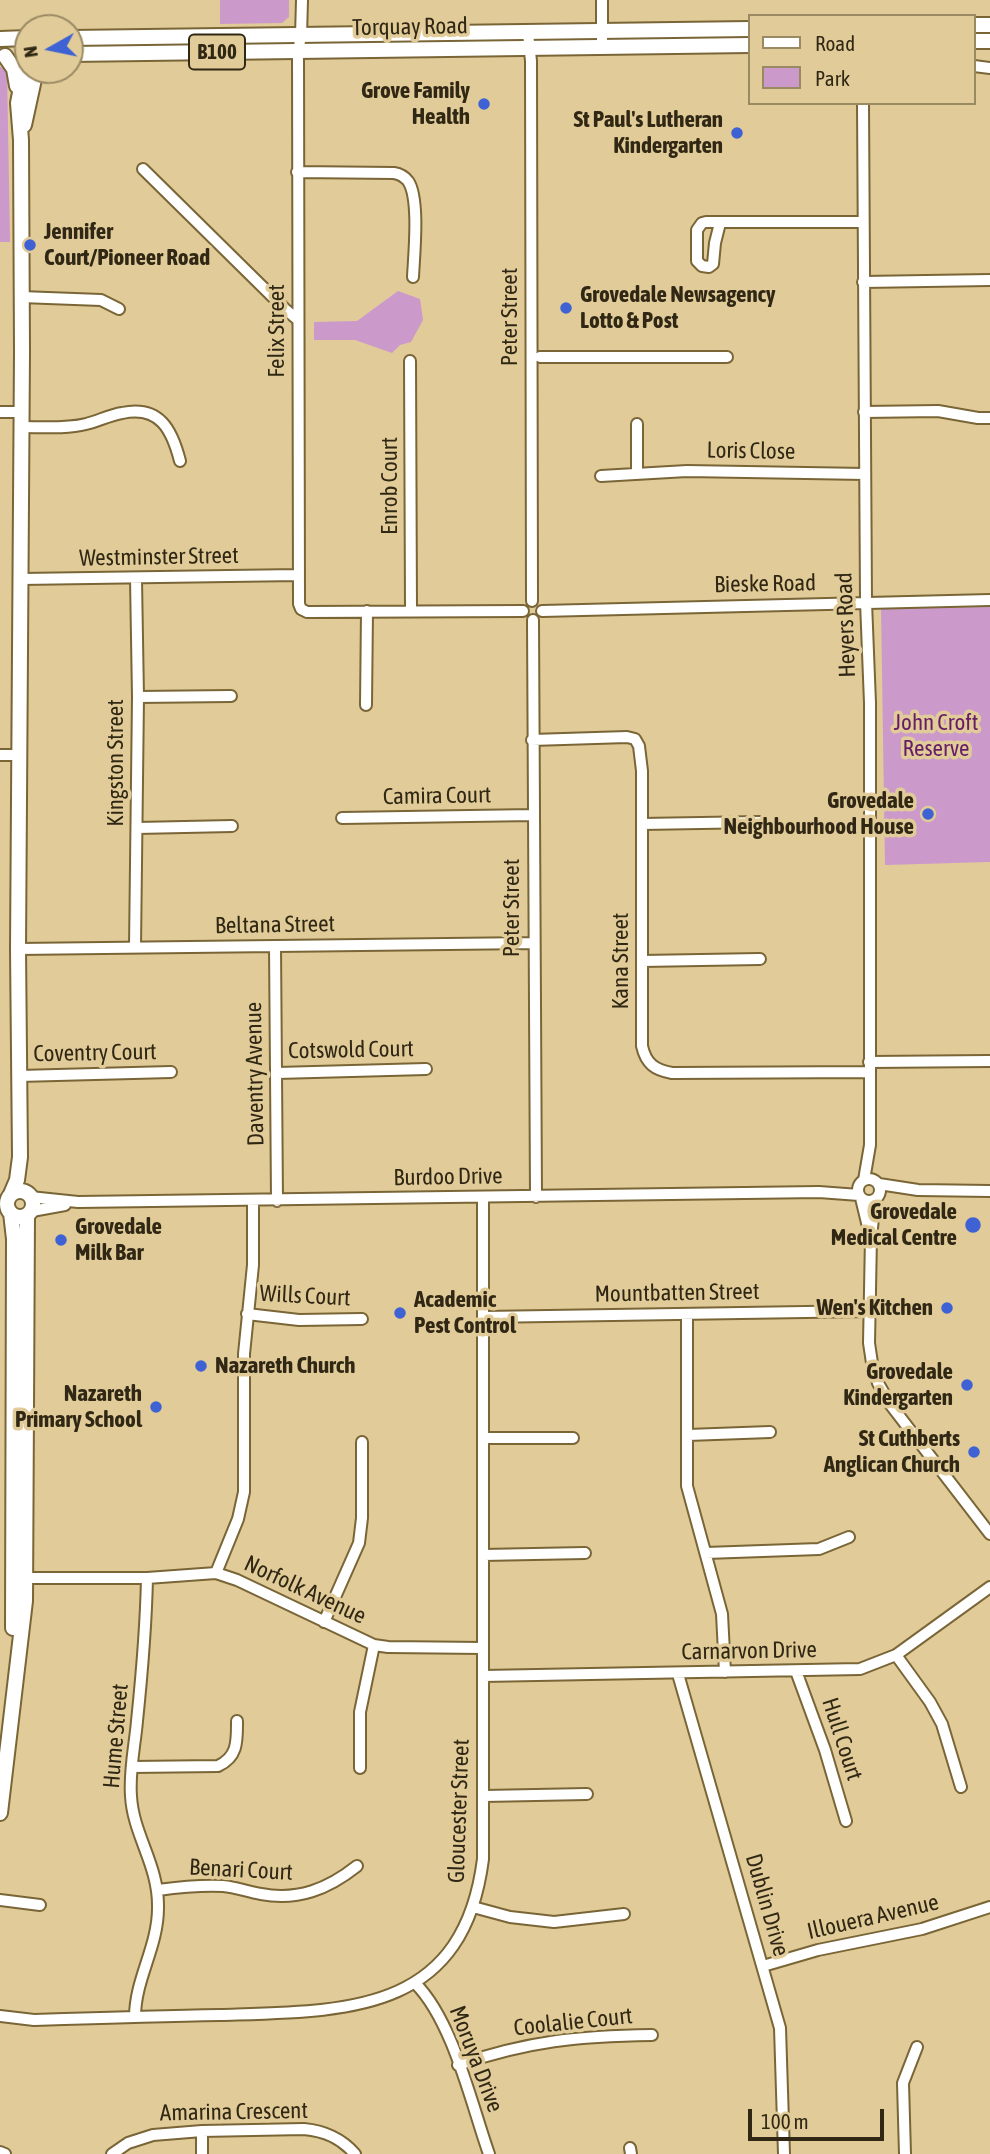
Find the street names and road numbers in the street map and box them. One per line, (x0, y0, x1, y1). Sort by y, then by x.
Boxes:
street label: Torquay Road (352, 12, 468, 42)
road number: B100 (189, 34, 245, 70)
street label: Peter Street (496, 268, 524, 366)
street label: Felix Street (263, 284, 291, 378)
street label: Loris Close (706, 436, 796, 466)
street label: Enrob Court (376, 437, 404, 535)
street label: Westminster Street (79, 542, 239, 572)
street label: Bieske Road (714, 569, 816, 599)
street label: Heyers Road (830, 572, 862, 678)
street label: Kingston Street (102, 699, 130, 827)
street label: Camira Court (383, 781, 491, 811)
street label: Peter Street (498, 859, 526, 957)
street label: Beltana Street (215, 910, 335, 940)
street label: Kana Street (607, 913, 635, 1009)
street label: Daventry Avenue (240, 1002, 270, 1146)
street label: Cotswold Court (288, 1035, 414, 1065)
street label: Coventry Court (33, 1038, 157, 1068)
street label: Burdoo Drive (393, 1162, 503, 1192)
street label: Mountbatten Street (594, 1278, 760, 1308)
street label: Wills Court (259, 1280, 351, 1312)
street label: Norfolk Avenue (240, 1550, 370, 1630)
street label: Carnarvon Drive (681, 1636, 817, 1666)
street label: Hume Street (98, 1682, 134, 1790)
street label: Hull Court (816, 1694, 868, 1784)
street label: Gloucester Street (443, 1738, 475, 1884)
street label: Dublin Drive (739, 1851, 795, 1959)
street label: Benari Court (188, 1854, 294, 1886)
street label: Illouera Avenue (805, 1888, 941, 1946)
street label: Moruya Drive (443, 2002, 509, 2116)
street label: Coolalie Court (512, 2002, 634, 2042)
street label: Amarina Crescent (160, 2097, 308, 2127)

